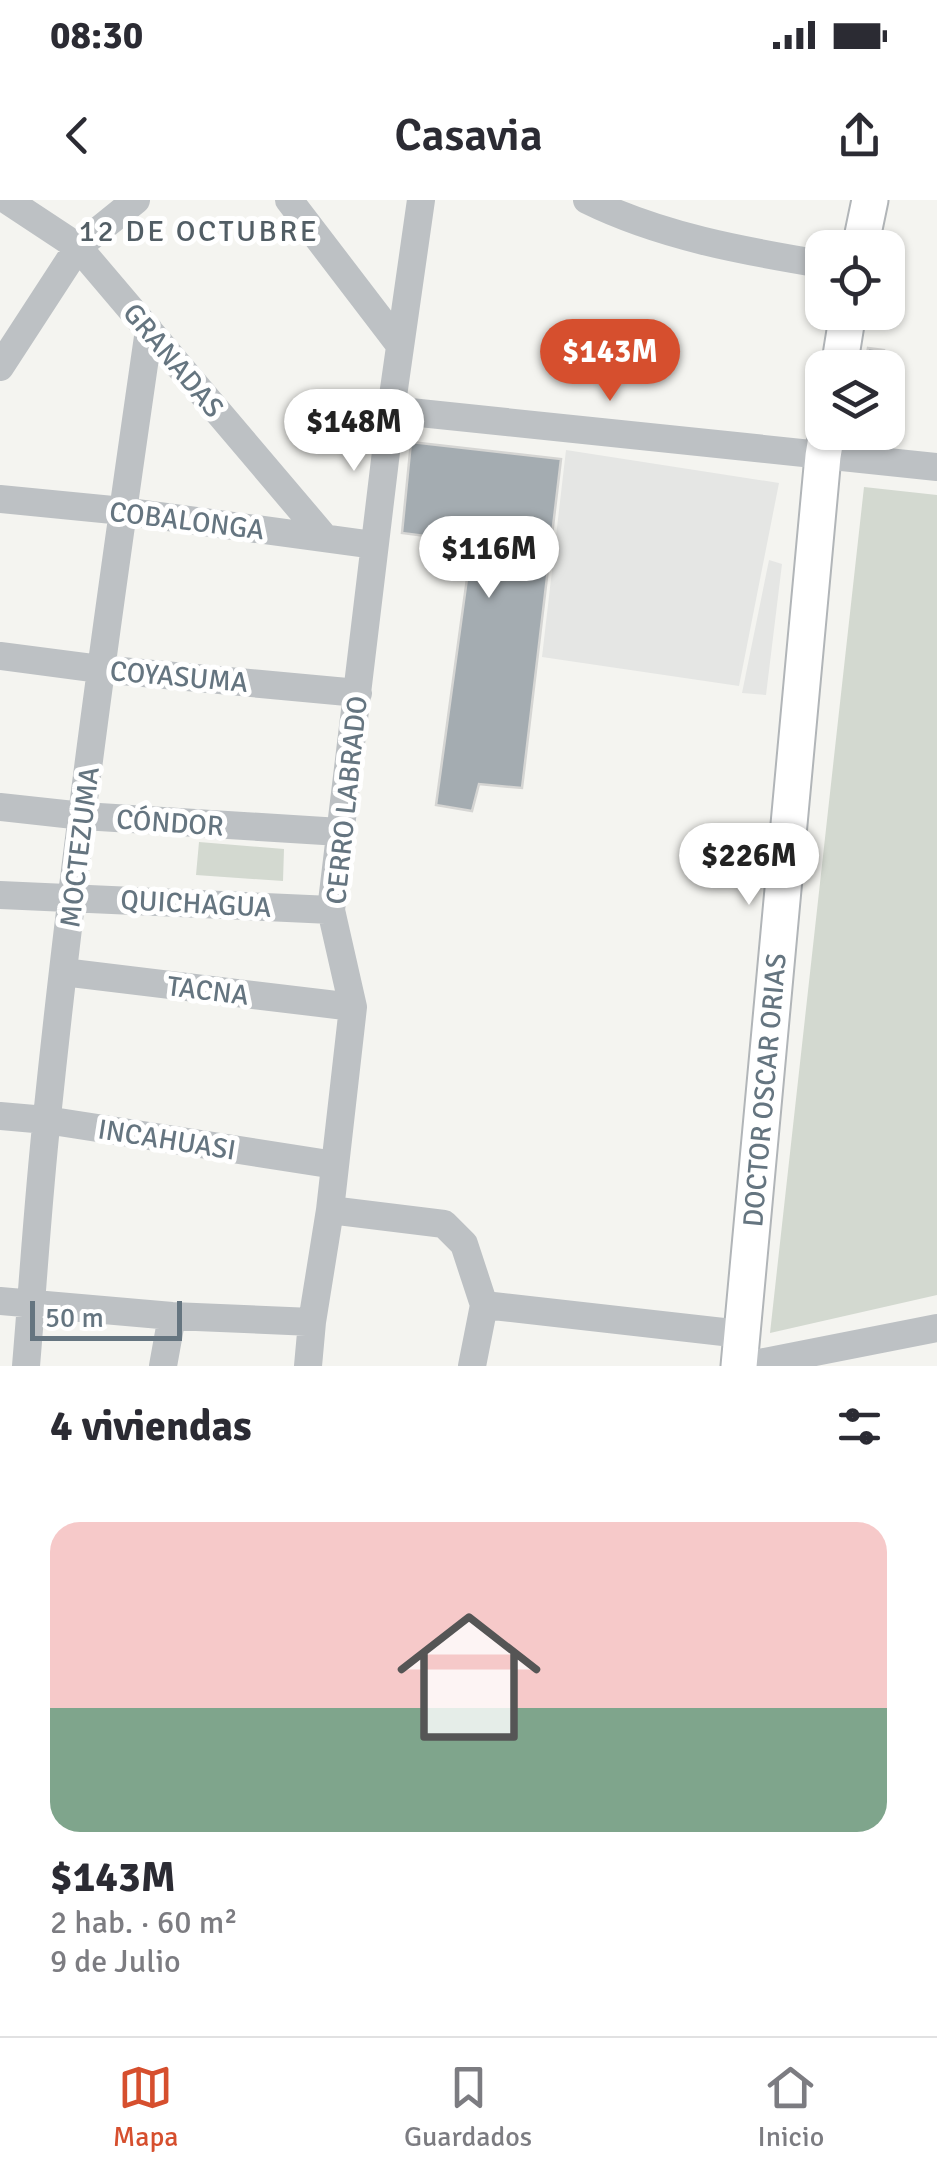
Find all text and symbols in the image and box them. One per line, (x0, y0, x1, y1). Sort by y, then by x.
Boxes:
text: 08:30 (50, 12, 143, 59)
icon: back (50, 108, 105, 163)
text: Casavia (394, 108, 543, 163)
icon: share (832, 108, 887, 163)
district label: 12 DE OCTUBRE (79, 213, 319, 250)
map controls (805, 230, 905, 450)
button: locate (805, 230, 905, 330)
street label: GRANADAS (116, 297, 231, 425)
pin: $143M (540, 319, 680, 404)
text: $143M (562, 332, 658, 371)
button: layers (805, 350, 905, 450)
pin: $148M (284, 389, 424, 474)
text: $148M (306, 402, 402, 441)
street label: COBALONGA (108, 495, 266, 547)
pin: $116M (419, 516, 559, 601)
text: $116M (441, 529, 537, 568)
street label: COYASUMA (109, 654, 249, 700)
street label: CERRO LABRADO (319, 694, 375, 906)
street label: MOCTEZUMA (53, 765, 107, 929)
street label: CÓNDOR (115, 802, 225, 844)
pin: $226M (679, 823, 819, 908)
text: $226M (701, 836, 797, 875)
street label: QUICHAGUA (120, 883, 272, 925)
street label: DOCTOR OSCAR ORIAS (736, 952, 794, 1228)
street label: TACNA (165, 969, 251, 1013)
street label: INCAHUASI (95, 1112, 238, 1168)
scale bar (30, 1296, 182, 1340)
text: 50 m (45, 1301, 104, 1335)
icon: filters (832, 1399, 887, 1454)
text: 4 viviendas (50, 1401, 252, 1452)
icon: home (379, 1587, 559, 1767)
text: $143M (50, 1852, 176, 1903)
text: 2 hab. · 60 m² (50, 1903, 238, 1942)
text: 9 de Julio (50, 1942, 181, 1981)
tab: Mapa (113, 2060, 179, 2154)
tab: Guardados (404, 2060, 532, 2154)
tab: Inicio (758, 2060, 824, 2154)

